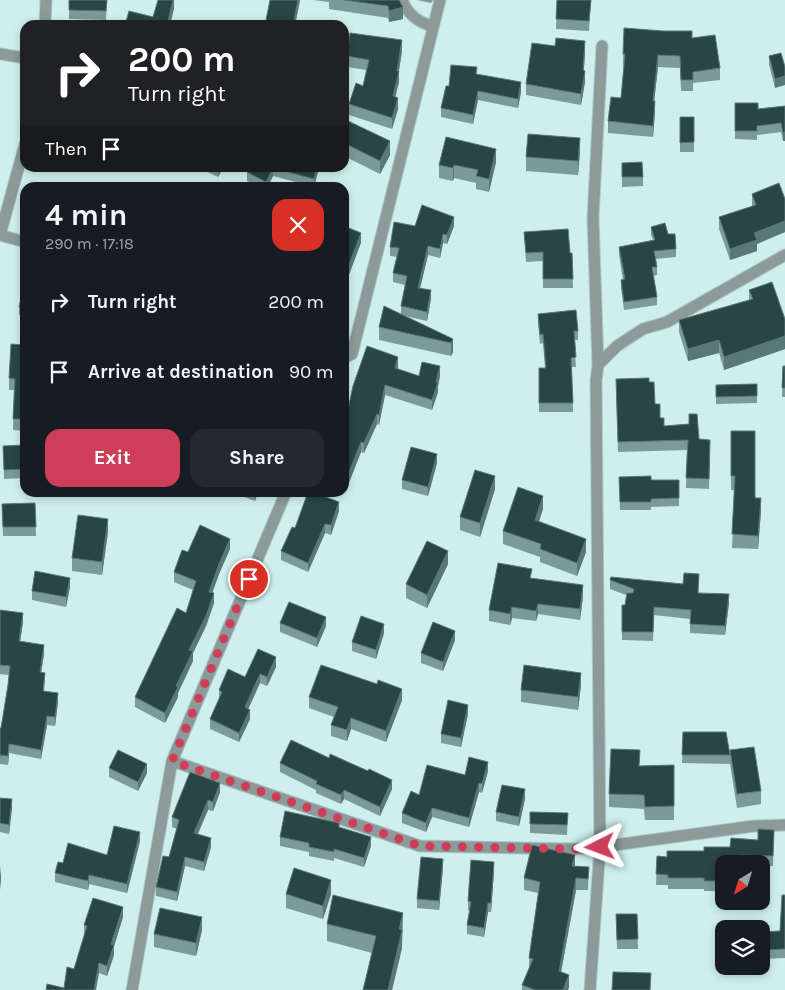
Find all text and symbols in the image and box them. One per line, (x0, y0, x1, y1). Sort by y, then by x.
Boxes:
text: 200 m (128, 39, 236, 80)
icon: right (45, 40, 110, 105)
text: Turn right (128, 81, 226, 107)
icon: arrive (97, 135, 125, 163)
text: Then (45, 138, 87, 160)
text: 4 min (45, 197, 127, 233)
button: close (272, 199, 324, 251)
text: 290 m · 17:18 (45, 234, 134, 253)
icon: right (45, 288, 73, 316)
text: Turn right (88, 291, 177, 313)
text: 200 m (268, 291, 324, 313)
icon: arrive (45, 358, 73, 386)
text: Arrive at destination (88, 361, 274, 383)
text: 90 m (289, 361, 334, 383)
button: Exit (45, 429, 180, 487)
button: Share (190, 429, 324, 487)
pin (228, 558, 270, 600)
icon: arrive (235, 565, 263, 593)
position arrow (573, 820, 625, 872)
north arrow (715, 855, 770, 910)
map controls (715, 855, 770, 975)
button: layers (715, 920, 770, 975)

